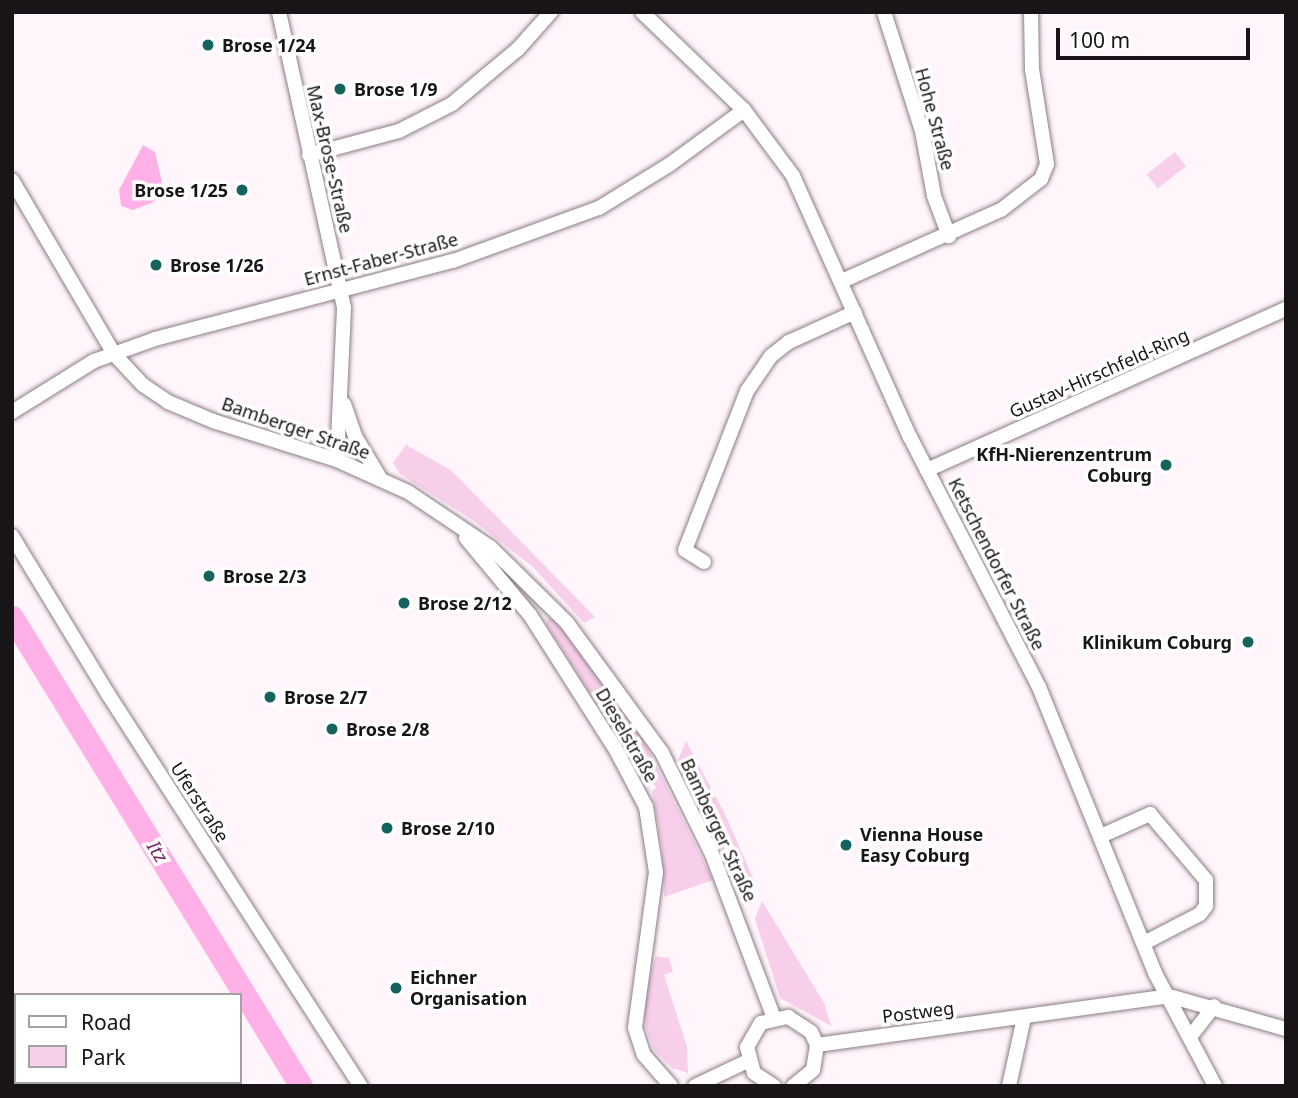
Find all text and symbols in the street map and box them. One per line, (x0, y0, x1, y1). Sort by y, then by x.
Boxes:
scale bar (1060, 14, 1254, 58)
text: 100 m (1069, 26, 1130, 54)
place label: Brose 1/24 (222, 34, 316, 56)
marker: Brose 1/24 (200, 37, 216, 53)
street label: Hohe Straße (911, 65, 959, 173)
place label: Brose 1/9 (354, 78, 437, 100)
marker: Brose 1/9 (332, 81, 348, 97)
street label: Max-Brose-Straße (302, 83, 358, 235)
place label: Brose 1/25 (134, 179, 228, 201)
marker: Brose 1/25 (234, 182, 250, 198)
street label: Ernst-Faber-Straße (302, 228, 460, 290)
place label: Brose 1/26 (170, 254, 264, 276)
marker: Brose 1/26 (148, 257, 164, 273)
street label: Gustav-Hirschfeld-Ring (1006, 324, 1192, 422)
street label: Bamberger Straße (219, 392, 373, 464)
place label: KfH-Nierenzentrum Coburg (976, 444, 1152, 486)
marker: KfH-Nierenzentrum Coburg (1158, 457, 1174, 473)
street label: Ketschendorfer Straße (944, 474, 1050, 654)
place label: Brose 2/3 (223, 565, 306, 587)
marker: Brose 2/3 (201, 568, 217, 584)
place label: Brose 2/12 (418, 592, 512, 614)
marker: Brose 2/12 (396, 595, 412, 611)
place label: Klinikum Coburg (1082, 631, 1232, 653)
marker: Klinikum Coburg (1238, 632, 1258, 652)
street label: Dieselstraße (591, 684, 663, 786)
place label: Brose 2/7 (284, 686, 367, 708)
marker: Brose 2/7 (262, 689, 278, 705)
place label: Brose 2/8 (346, 718, 429, 740)
marker: Brose 2/8 (324, 721, 340, 737)
street label: Bamberger Straße (676, 755, 762, 905)
street label: Uferstraße (166, 758, 234, 846)
place label: Brose 2/10 (401, 817, 495, 839)
marker: Brose 2/10 (379, 820, 395, 836)
place label: Vienna House Easy Coburg (860, 824, 983, 866)
water label: Itz (142, 837, 172, 867)
marker: Vienna House Easy Coburg (838, 837, 854, 853)
place label: Eichner Organisation (410, 967, 527, 1010)
marker: Eichner Organisation (388, 980, 404, 996)
legend (14, 993, 242, 1084)
street label: Postweg (881, 997, 955, 1027)
text: Road (81, 1008, 131, 1036)
text: Park (81, 1043, 125, 1071)

